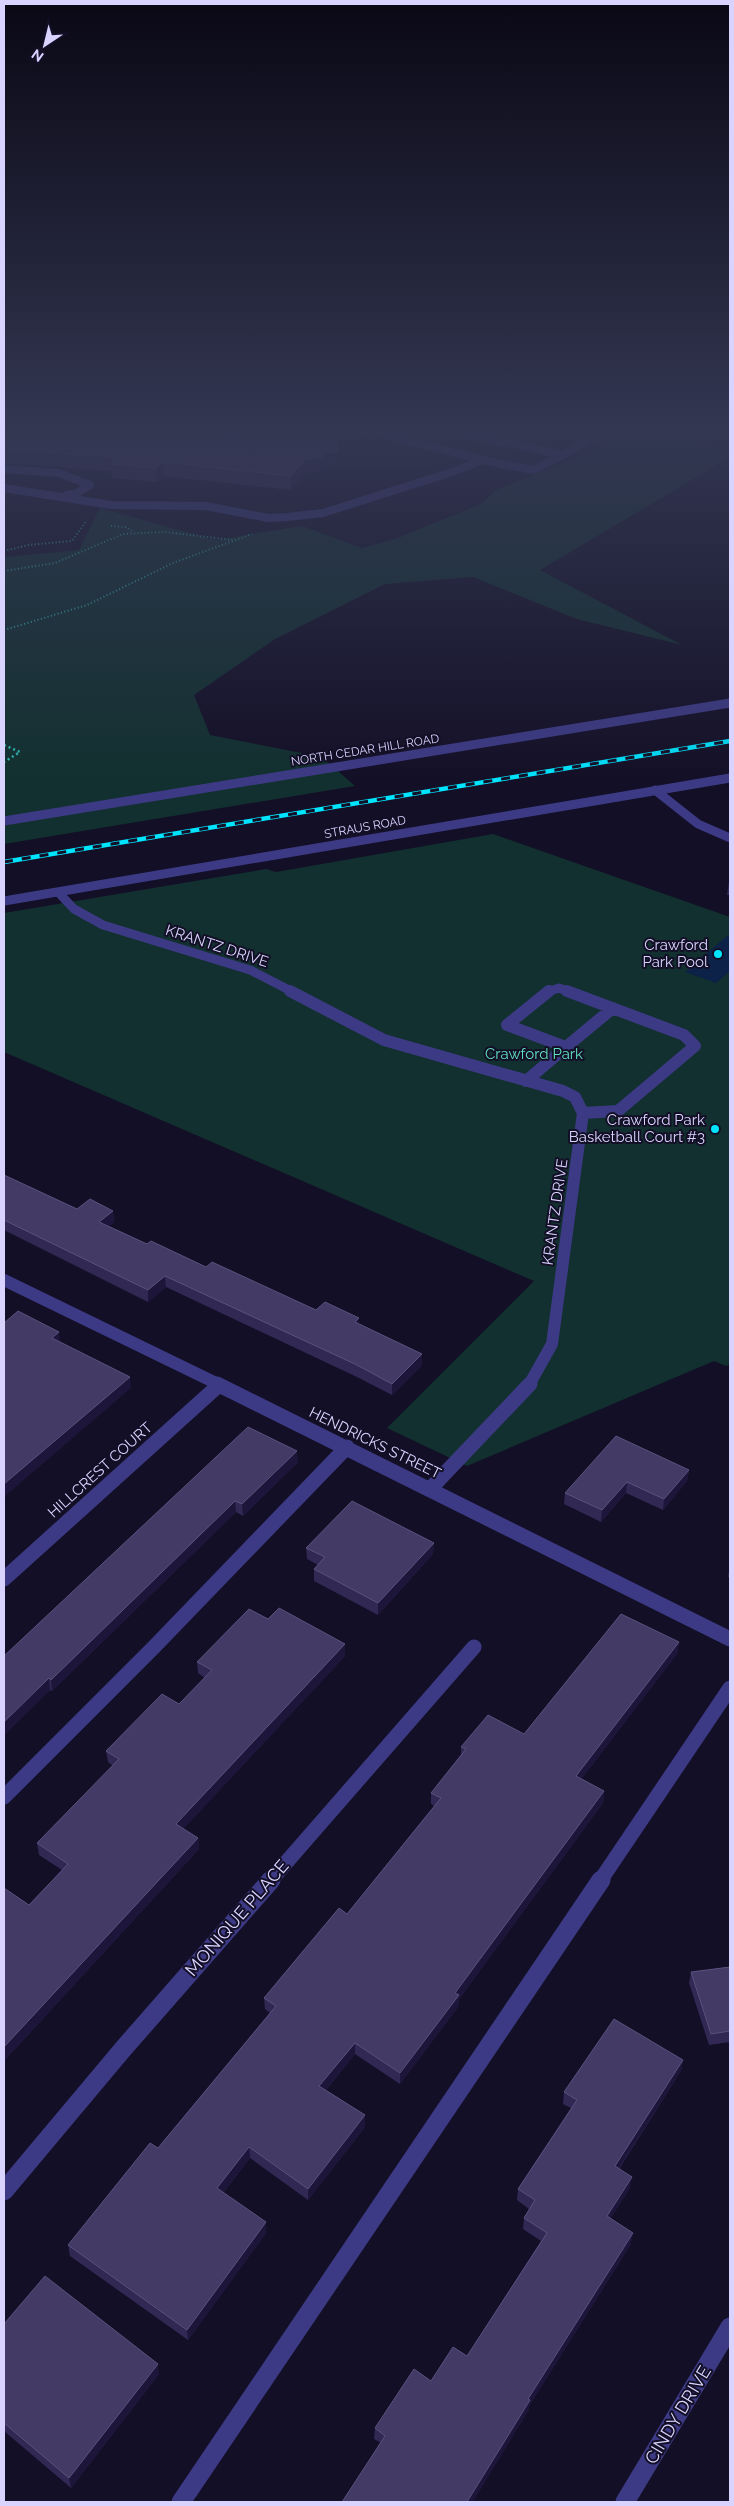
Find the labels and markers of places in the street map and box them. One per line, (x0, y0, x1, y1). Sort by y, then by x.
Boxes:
place label: Crawford Park Pool (642, 936, 709, 971)
marker: Crawford Park Pool (712, 948, 724, 960)
place label: Crawford Park Basketball Court #3 (569, 1111, 705, 1146)
marker: Crawford Park Basketball Court #3 (709, 1123, 721, 1135)

